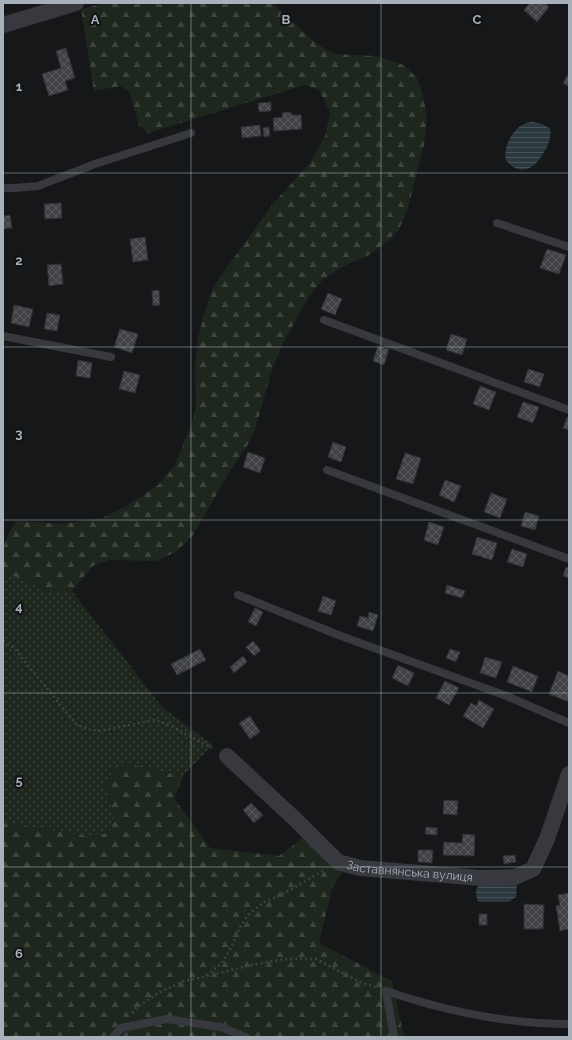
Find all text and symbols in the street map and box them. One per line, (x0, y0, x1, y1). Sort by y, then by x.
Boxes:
text: A (91, 12, 100, 27)
text: B (282, 12, 291, 27)
text: C (473, 12, 482, 27)
text: 1 (16, 79, 23, 94)
text: 2 (15, 253, 23, 268)
text: 3 (15, 426, 23, 441)
text: 4 (15, 599, 23, 614)
text: 5 (15, 773, 23, 788)
street label: Заставнянська вулиця (345, 858, 473, 884)
text: 6 (15, 946, 23, 961)

